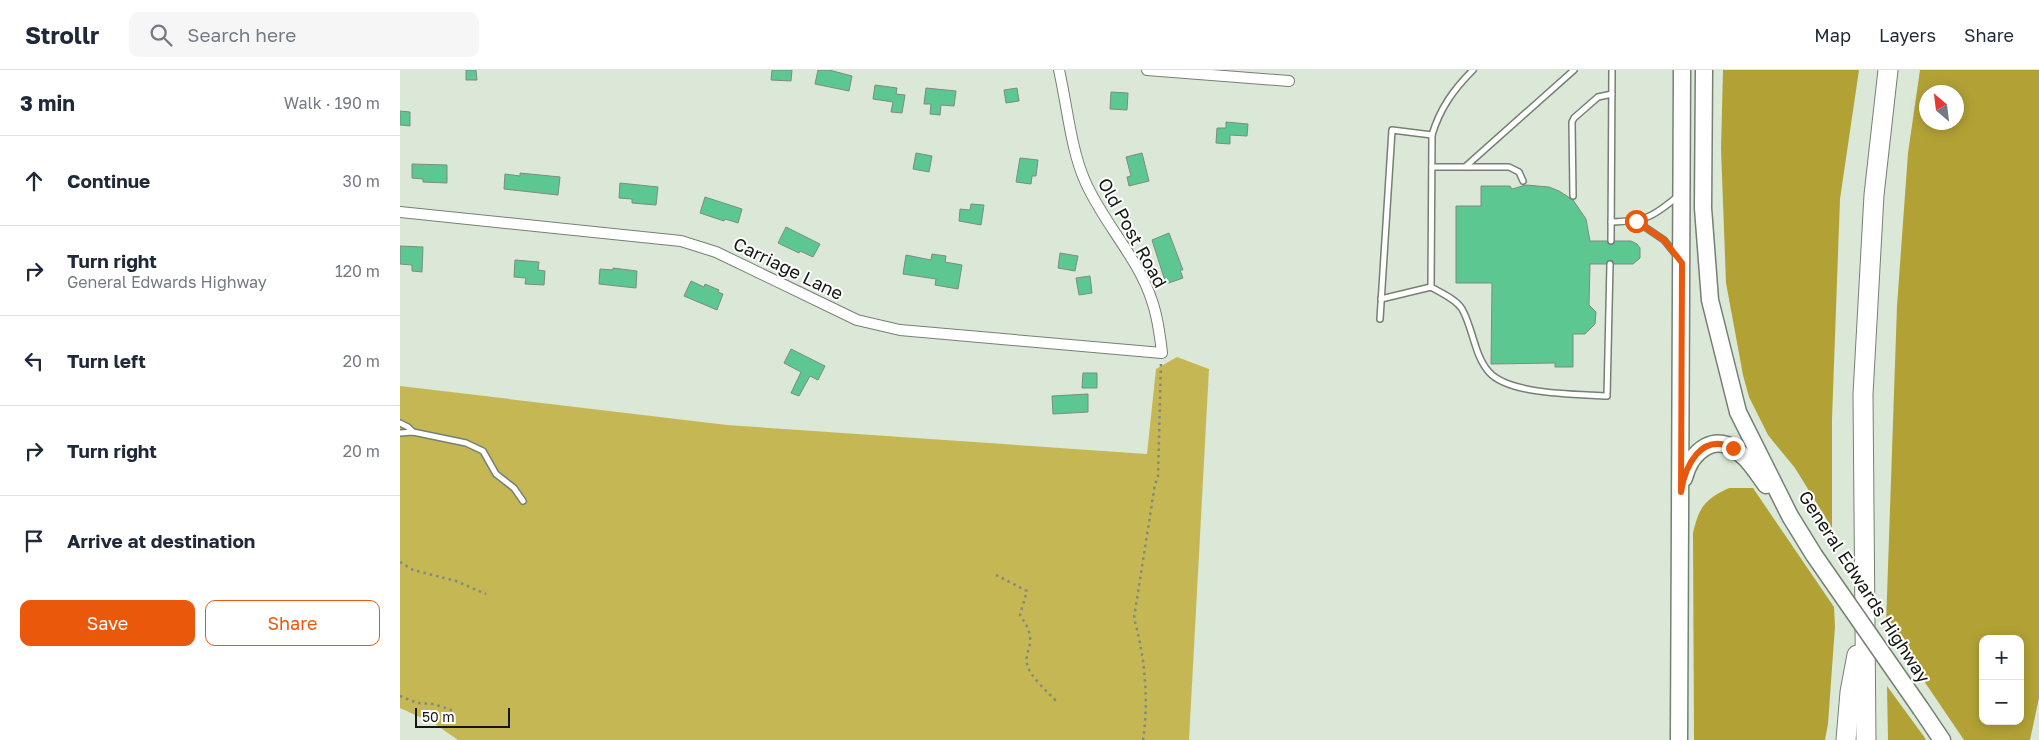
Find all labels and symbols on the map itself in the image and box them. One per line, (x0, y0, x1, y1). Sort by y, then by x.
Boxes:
north arrow (1919, 85, 1964, 130)
street label: Old Post Road (1094, 174, 1172, 291)
route start (1625, 210, 1648, 233)
street label: Carriage Lane (730, 232, 847, 304)
route end (1722, 437, 1745, 460)
street label: General Edwards Highway (1794, 486, 1935, 687)
scale bar (415, 705, 510, 728)

